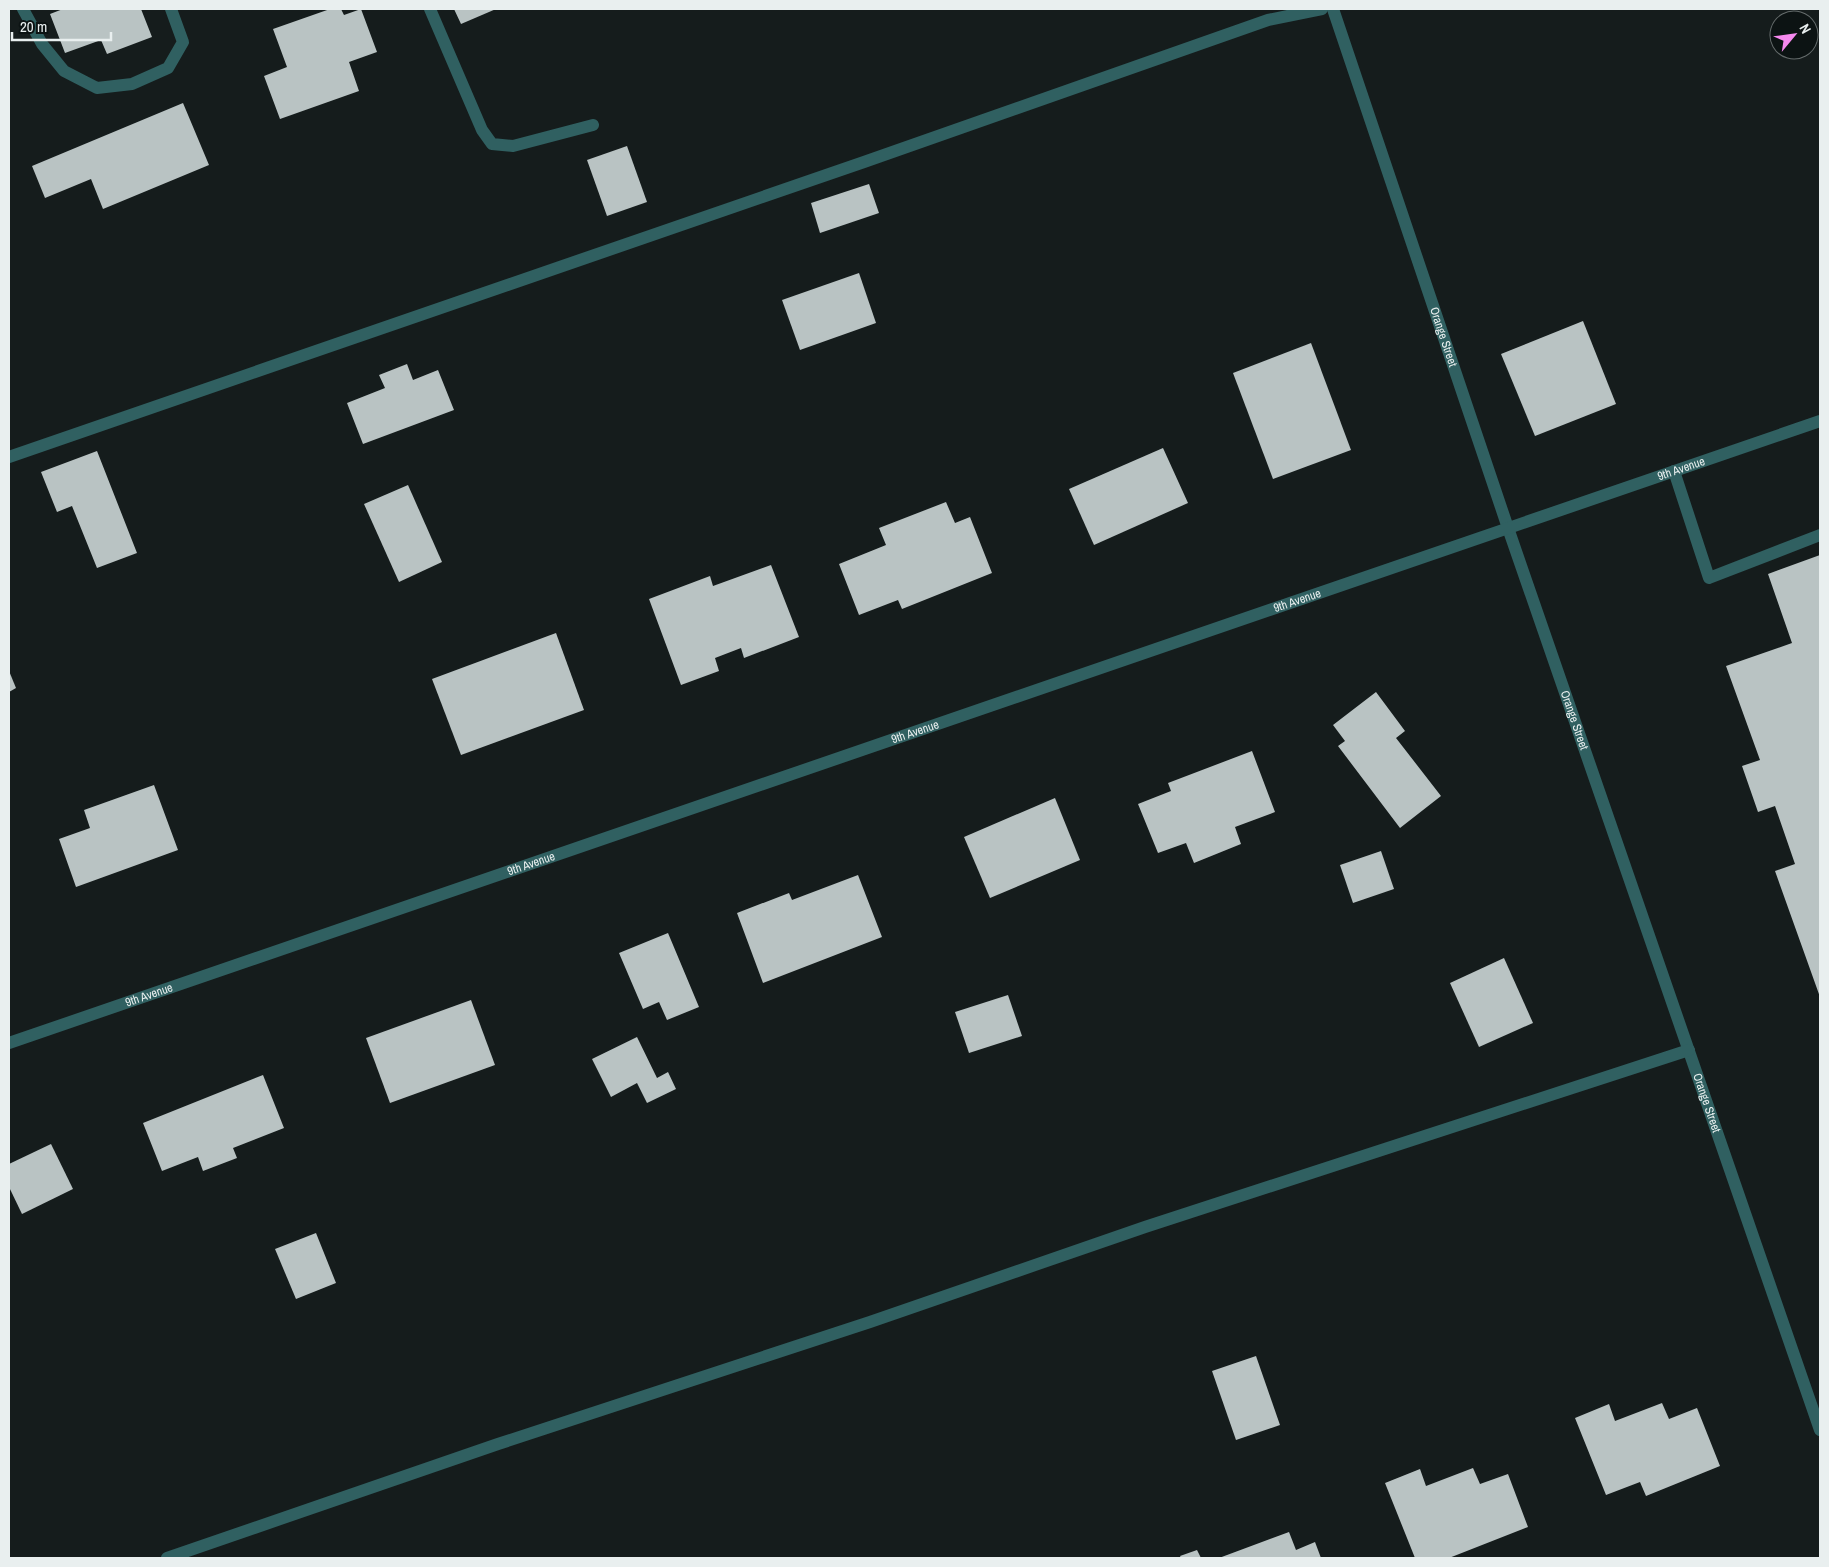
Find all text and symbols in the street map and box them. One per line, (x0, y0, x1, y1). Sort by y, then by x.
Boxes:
scale bar (12, 10, 111, 42)
north arrow (1769, 10, 1819, 60)
text: 20 m (20, 16, 47, 37)
text: N (1795, 21, 1815, 37)
street label: Orange Street (1426, 305, 1461, 369)
street label: 9th Avenue (1655, 453, 1707, 484)
street label: 9th Avenue (1271, 585, 1323, 616)
street label: Orange Street (1557, 688, 1592, 752)
street label: 9th Avenue (889, 716, 941, 747)
street label: 9th Avenue (505, 848, 557, 879)
street label: 9th Avenue (123, 979, 175, 1010)
street label: Orange Street (1689, 1071, 1725, 1135)

